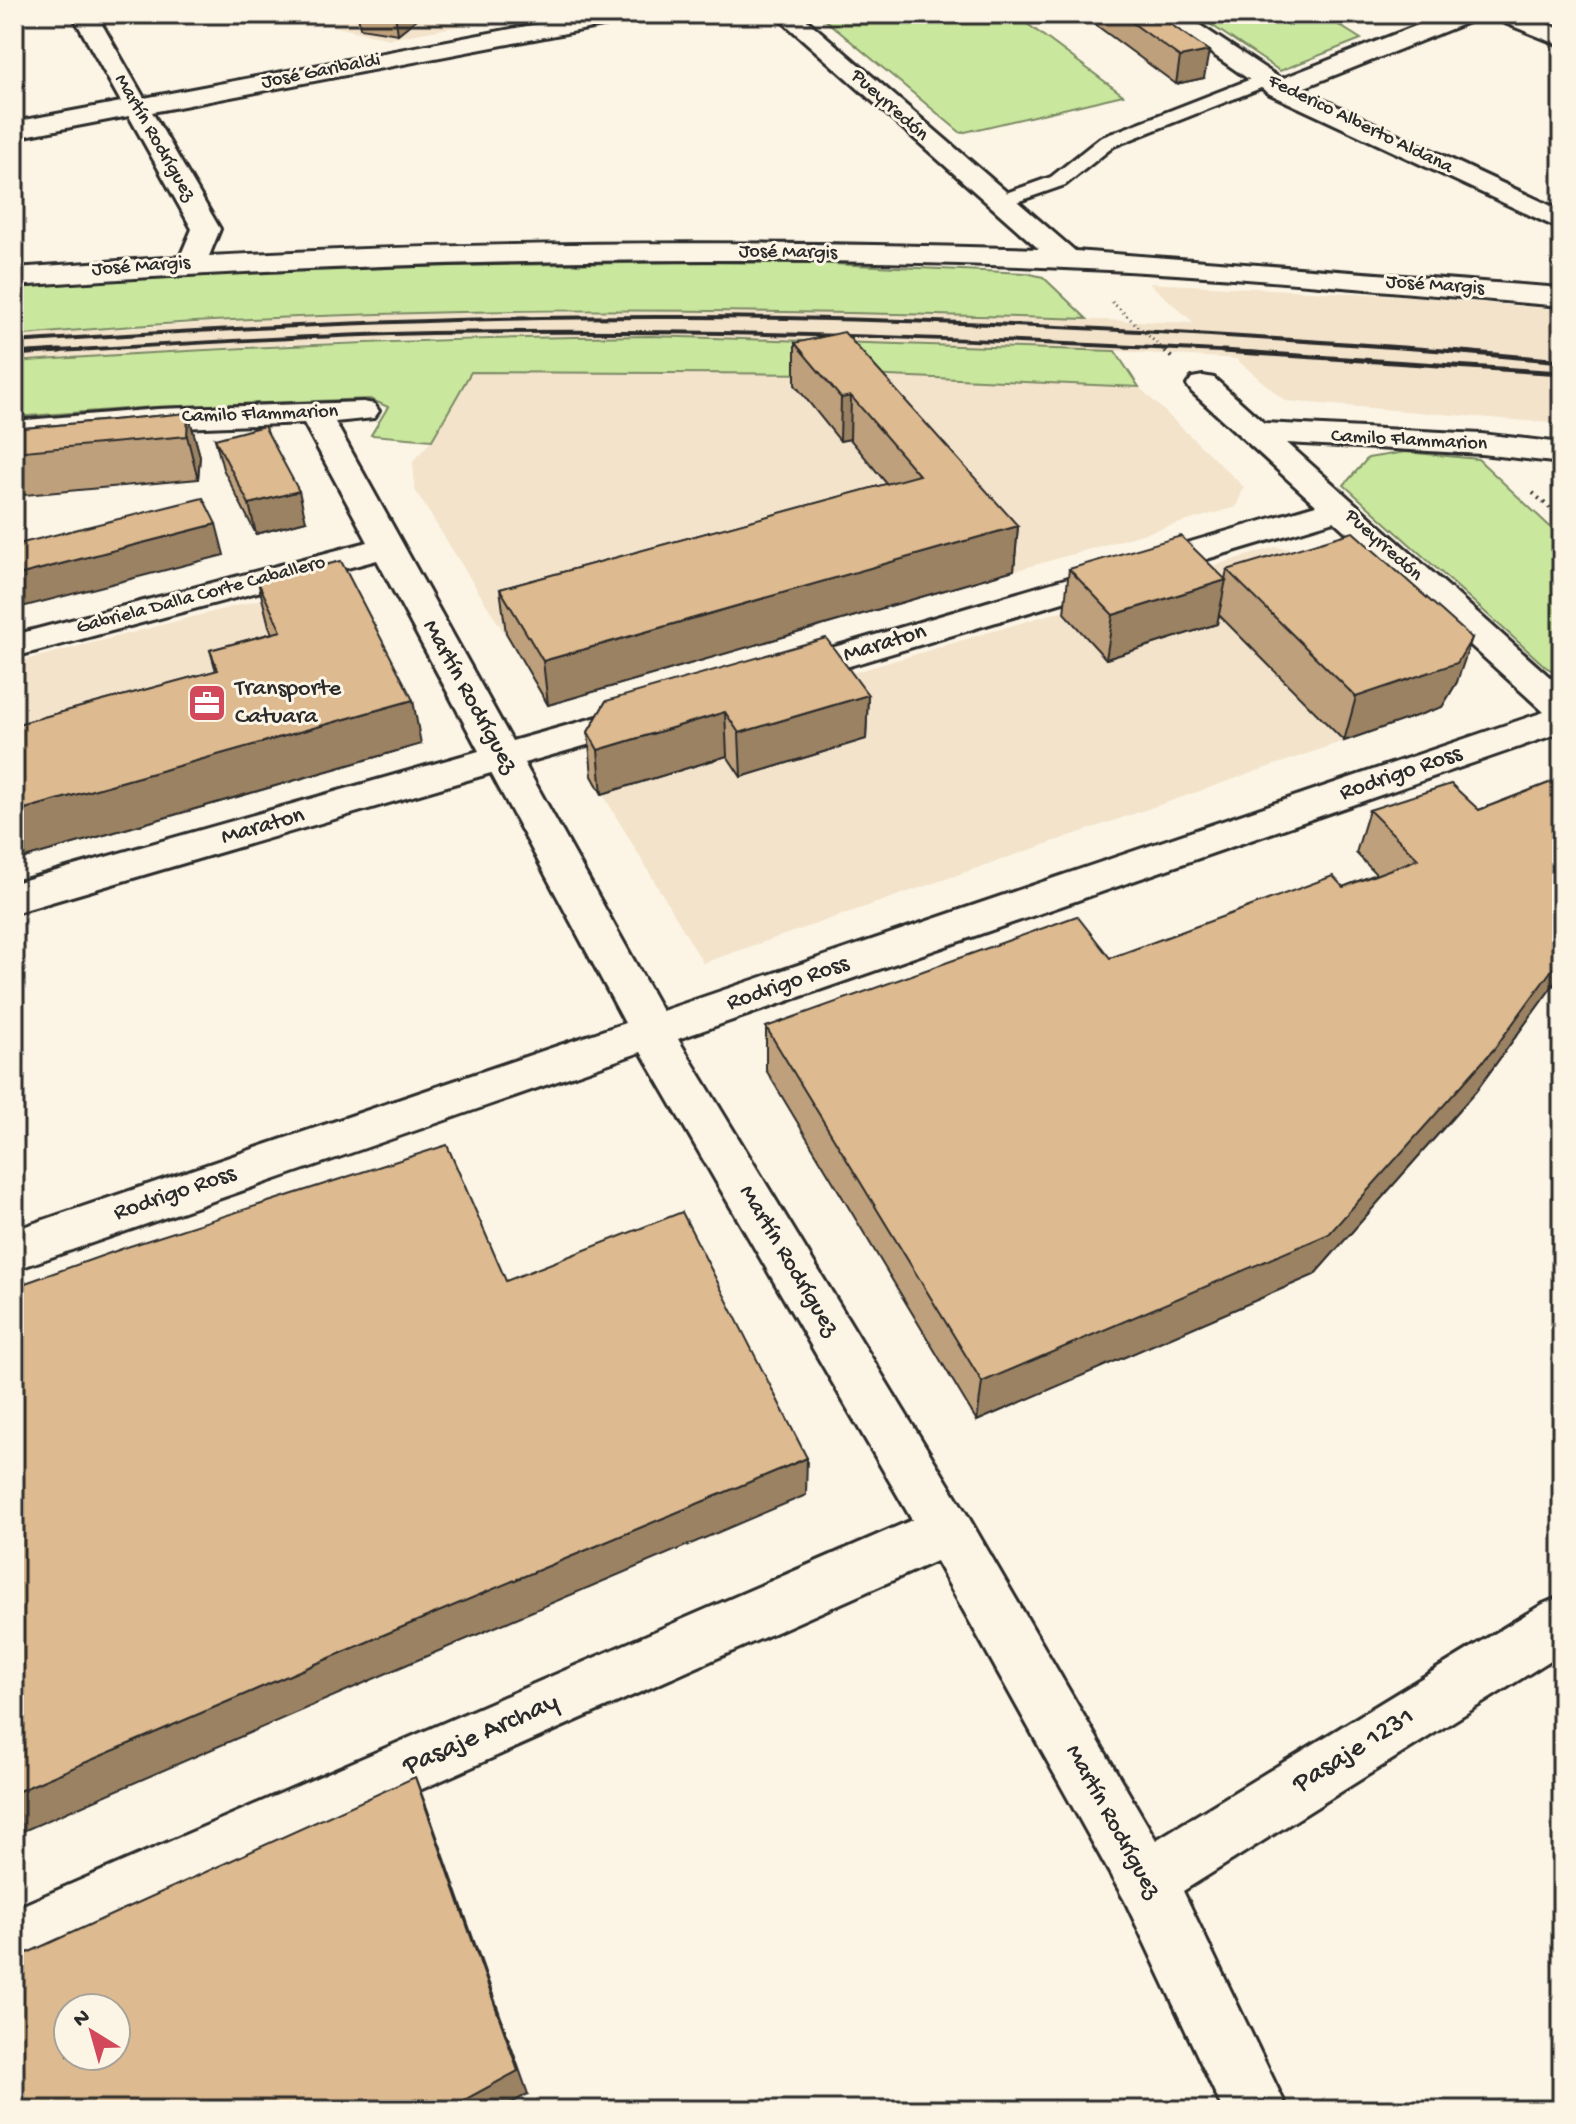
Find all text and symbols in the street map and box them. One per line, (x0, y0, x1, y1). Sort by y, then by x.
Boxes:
street label: José Garibaldi (260, 49, 382, 95)
street label: Pueyrredón (845, 64, 933, 147)
street label: Martín Rodríguez (108, 70, 200, 207)
street label: Federico Alberto Aldana (1263, 70, 1457, 180)
street label: José Margis (739, 241, 838, 265)
street label: José Margis (91, 252, 192, 282)
street label: José Margis (1385, 271, 1486, 301)
street label: Camilo Flammarion (181, 401, 339, 429)
street label: Camilo Flammarion (1330, 425, 1488, 457)
street label: Pueyrredón (1339, 504, 1427, 587)
street label: Gabriela Dalla Corte Caballero (74, 552, 328, 640)
street label: Martín Rodríguez (415, 615, 524, 780)
street label: Maraton (840, 617, 931, 670)
place label: Transporte Catuara (233, 675, 342, 732)
office icon: Transporte Catuara (186, 682, 228, 724)
street label: Rodrigo Ross (1336, 739, 1467, 808)
street label: Maraton (218, 801, 309, 853)
street label: Rodrigo Ross (723, 949, 854, 1018)
street label: Rodrigo Ross (110, 1159, 241, 1228)
street label: Martín Rodríguez (731, 1180, 845, 1343)
street label: Pasaje Archay (397, 1686, 564, 1784)
street label: Pasaje 1231 (1286, 1701, 1421, 1802)
street label: Martín Rodríguez (1058, 1740, 1167, 1905)
north arrow (52, 1992, 132, 2072)
text: N (69, 2005, 96, 2034)

